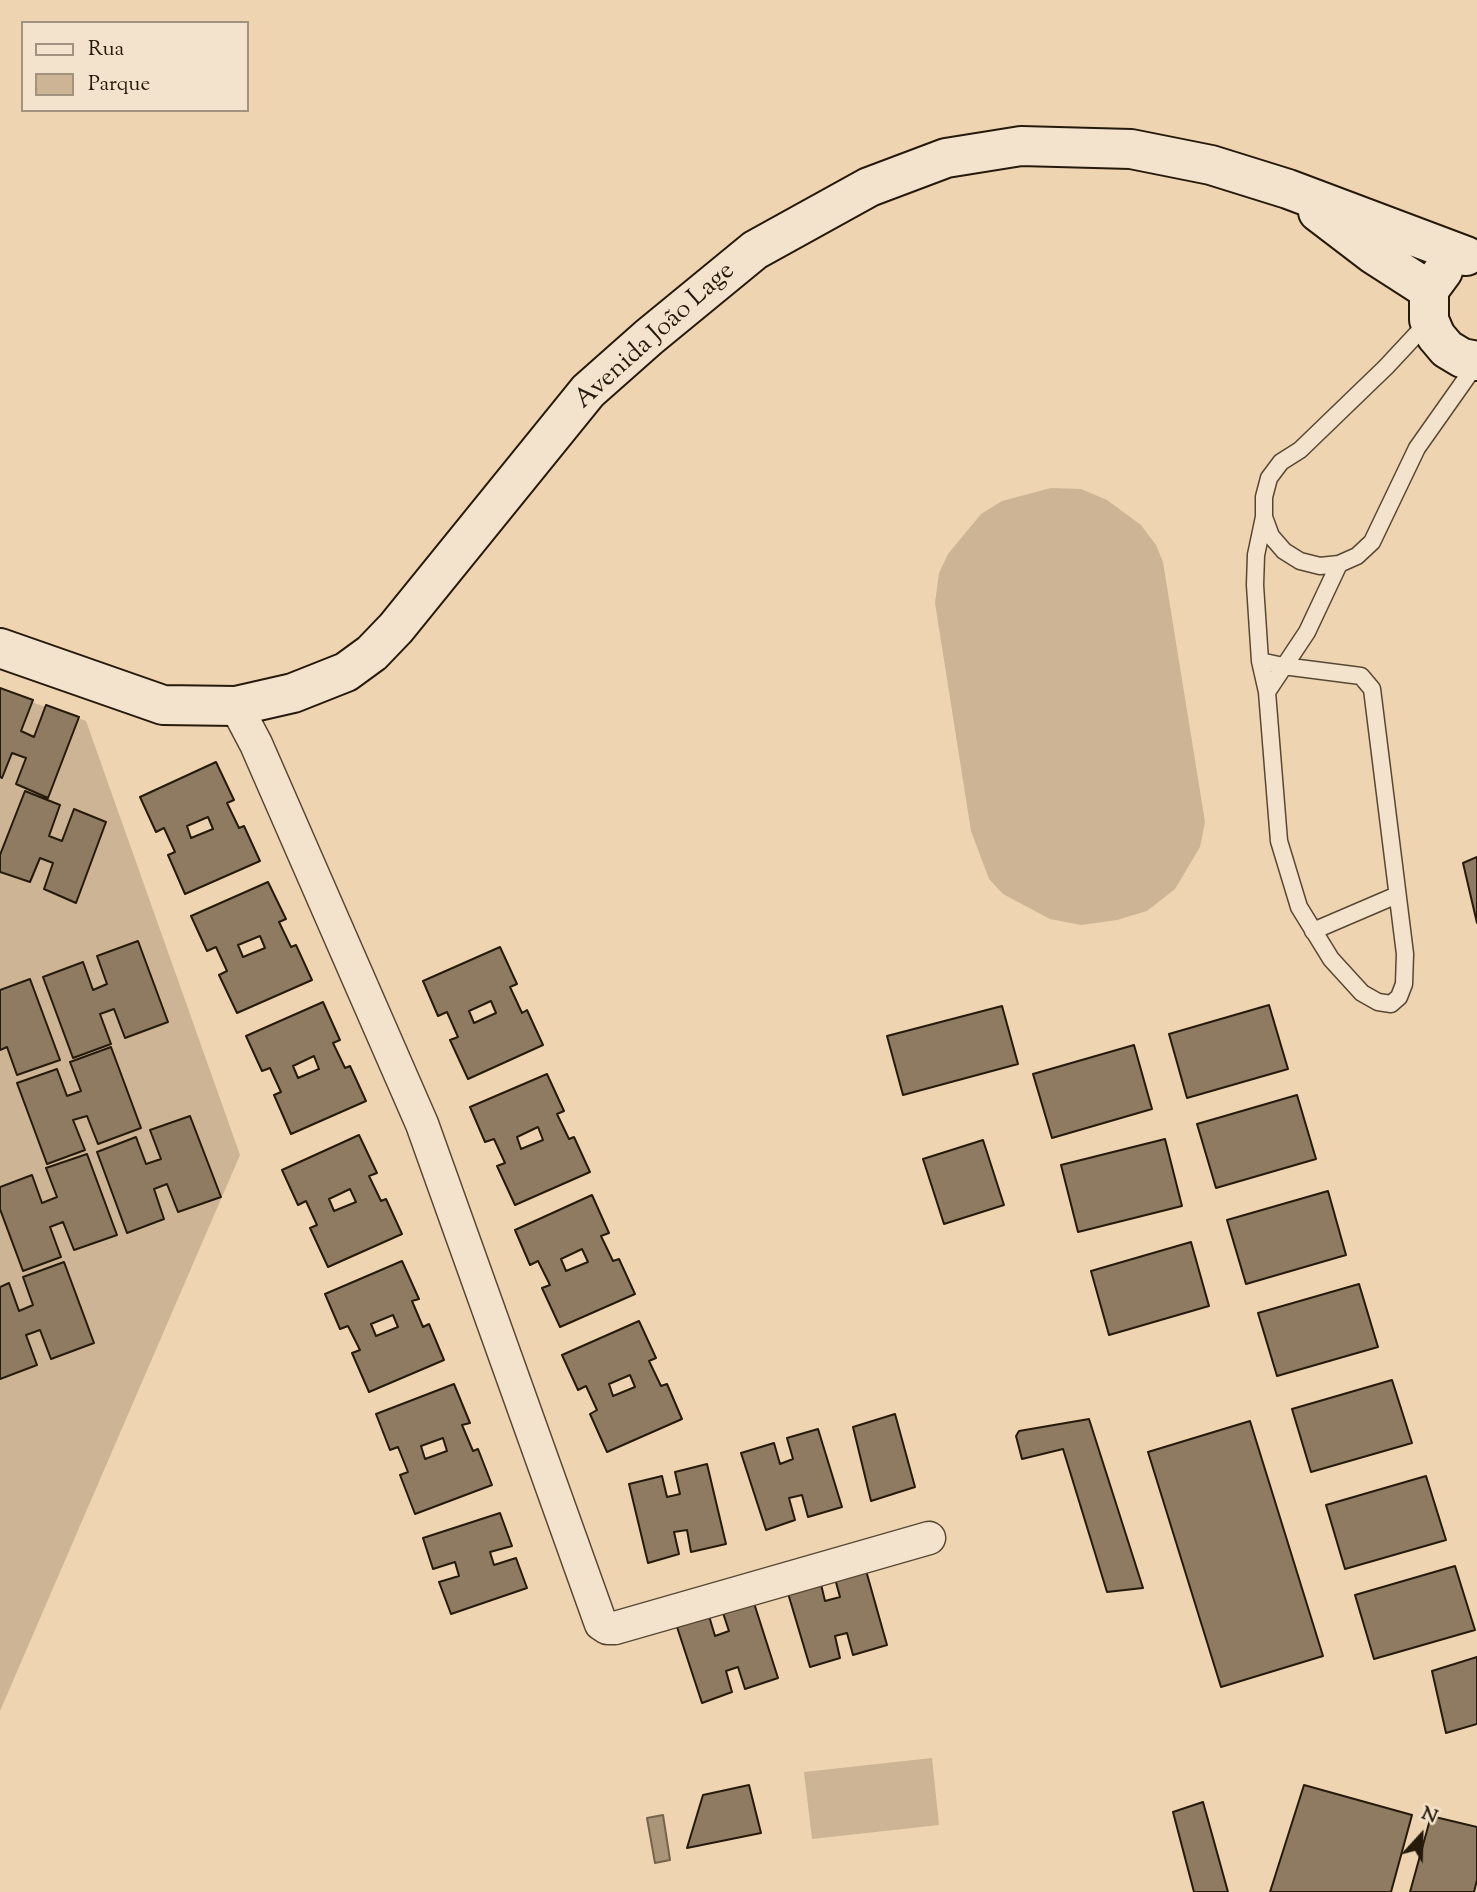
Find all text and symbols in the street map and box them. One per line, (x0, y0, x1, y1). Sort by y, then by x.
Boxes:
legend (21, 21, 248, 112)
text: Rua (88, 35, 124, 65)
text: Parque (88, 70, 150, 100)
street label: Avenida João Lage (570, 257, 742, 417)
north arrow (1386, 1801, 1456, 1871)
text: N (1417, 1801, 1441, 1831)

